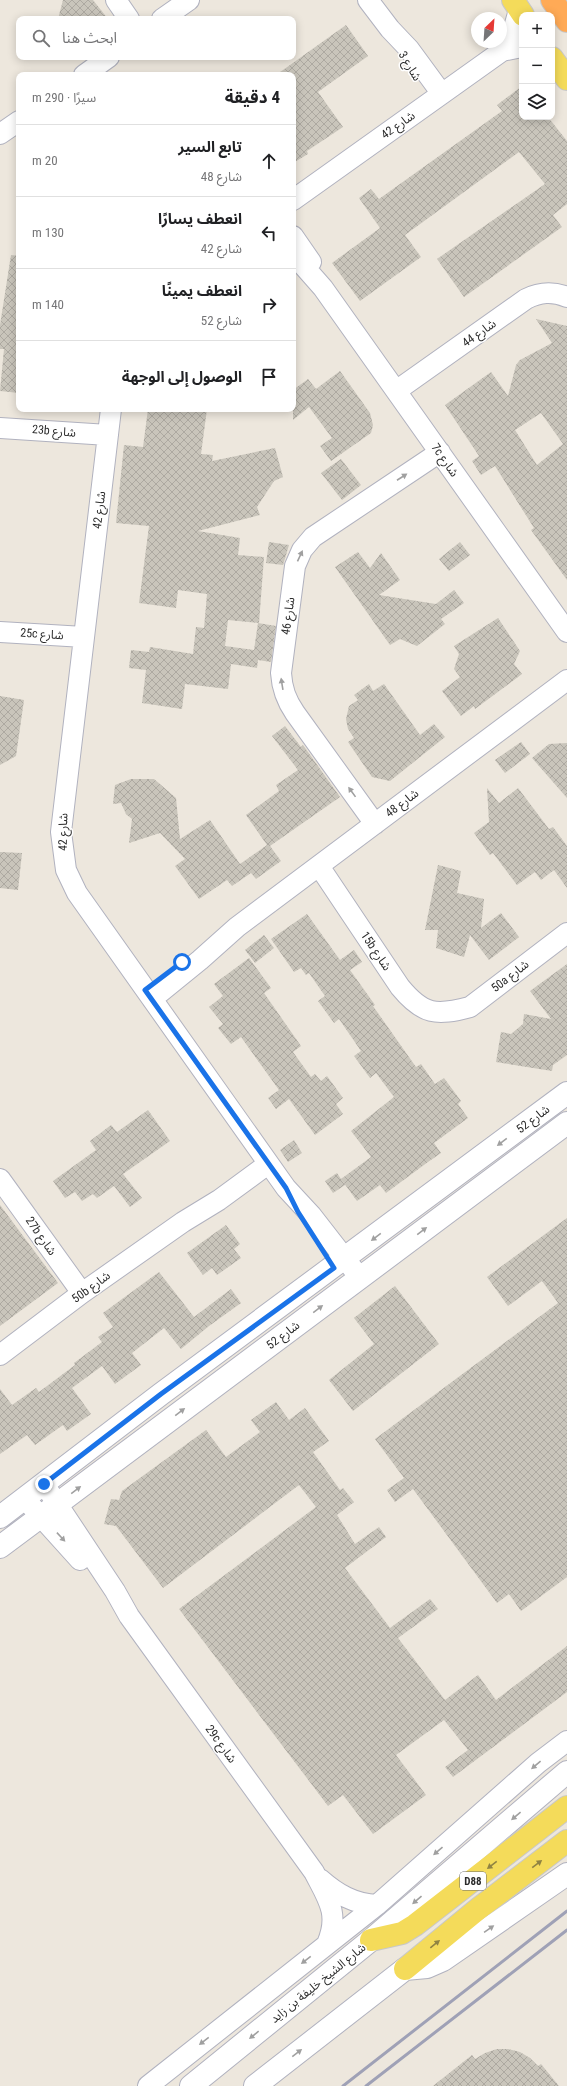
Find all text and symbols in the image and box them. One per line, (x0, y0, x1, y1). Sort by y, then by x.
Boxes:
north arrow (471, 12, 507, 48)
map controls (519, 12, 555, 120)
button: + (519, 12, 555, 48)
search box (16, 16, 296, 60)
icon: search (30, 27, 52, 49)
text: ابحث هنا (62, 29, 117, 47)
button: − (519, 48, 555, 84)
street label: شارع 3 (394, 49, 424, 84)
button: layers (519, 84, 555, 120)
text: 4 دقيقة (225, 87, 280, 107)
text: سيرًا · 290 m (32, 90, 96, 105)
street label: شارع 42 (378, 108, 419, 143)
text: تابع السير (178, 138, 242, 156)
icon: ahead (258, 150, 280, 172)
text: 20 m (32, 153, 58, 168)
text: شارع 48 (201, 169, 242, 184)
text: انعطف يسارًا (158, 210, 242, 228)
icon: left (258, 222, 280, 244)
text: 130 m (32, 225, 64, 240)
text: شارع 42 (201, 241, 242, 256)
text: انعطف يمينًا (162, 282, 242, 300)
icon: right (258, 294, 280, 316)
text: 140 m (32, 297, 64, 312)
text: شارع 52 (201, 313, 242, 328)
street label: شارع 44 (459, 316, 500, 351)
icon: arrive (258, 366, 280, 388)
text: الوصول إلى الوجهة (122, 368, 242, 386)
street label: 23b شارع (31, 422, 76, 442)
street label: 7c شارع (427, 441, 462, 481)
one-way arrow (396, 474, 408, 481)
street label: شارع 42 (90, 490, 110, 530)
one-way arrow (297, 550, 303, 561)
street label: شارع 46 (278, 596, 300, 636)
street label: 25c شارع (20, 625, 64, 644)
one-way arrow (279, 677, 285, 690)
street label: شارع 48 (383, 786, 423, 822)
one-way arrow (348, 787, 356, 797)
street label: شارع 42 (56, 813, 72, 851)
street label: 15b شارع (356, 929, 394, 974)
route start (173, 953, 191, 971)
street label: 50a شارع (488, 957, 533, 997)
street label: شارع 52 (514, 1102, 554, 1138)
one-way arrow (497, 1138, 508, 1146)
street label: 27b شارع (21, 1214, 59, 1259)
one-way arrow (417, 1227, 427, 1235)
one-way arrow (370, 1232, 381, 1241)
street label: 50b شارع (69, 1268, 114, 1307)
one-way arrow (312, 1305, 323, 1313)
street label: شارع 52 (264, 1318, 304, 1354)
one-way arrow (175, 1408, 186, 1416)
route end (35, 1475, 53, 1493)
one-way arrow (71, 1486, 82, 1495)
one-way arrow (56, 1532, 65, 1543)
street label: 29c شارع (201, 1722, 239, 1767)
one-way arrow (531, 1761, 541, 1770)
one-way arrow (511, 1811, 521, 1820)
one-way arrow (434, 1846, 443, 1855)
one-way arrow (532, 1860, 543, 1868)
one-way arrow (487, 1861, 497, 1869)
road number: D88 (460, 1872, 486, 1890)
one-way arrow (412, 1896, 423, 1905)
one-way arrow (483, 1925, 494, 1933)
street label: شارع الشيخ خليفة بن زايد (267, 1940, 370, 2027)
one-way arrow (430, 1940, 441, 1949)
one-way arrow (300, 1956, 311, 1965)
one-way arrow (248, 2031, 259, 2040)
one-way arrow (199, 2037, 210, 2046)
one-way arrow (292, 2049, 303, 2058)

